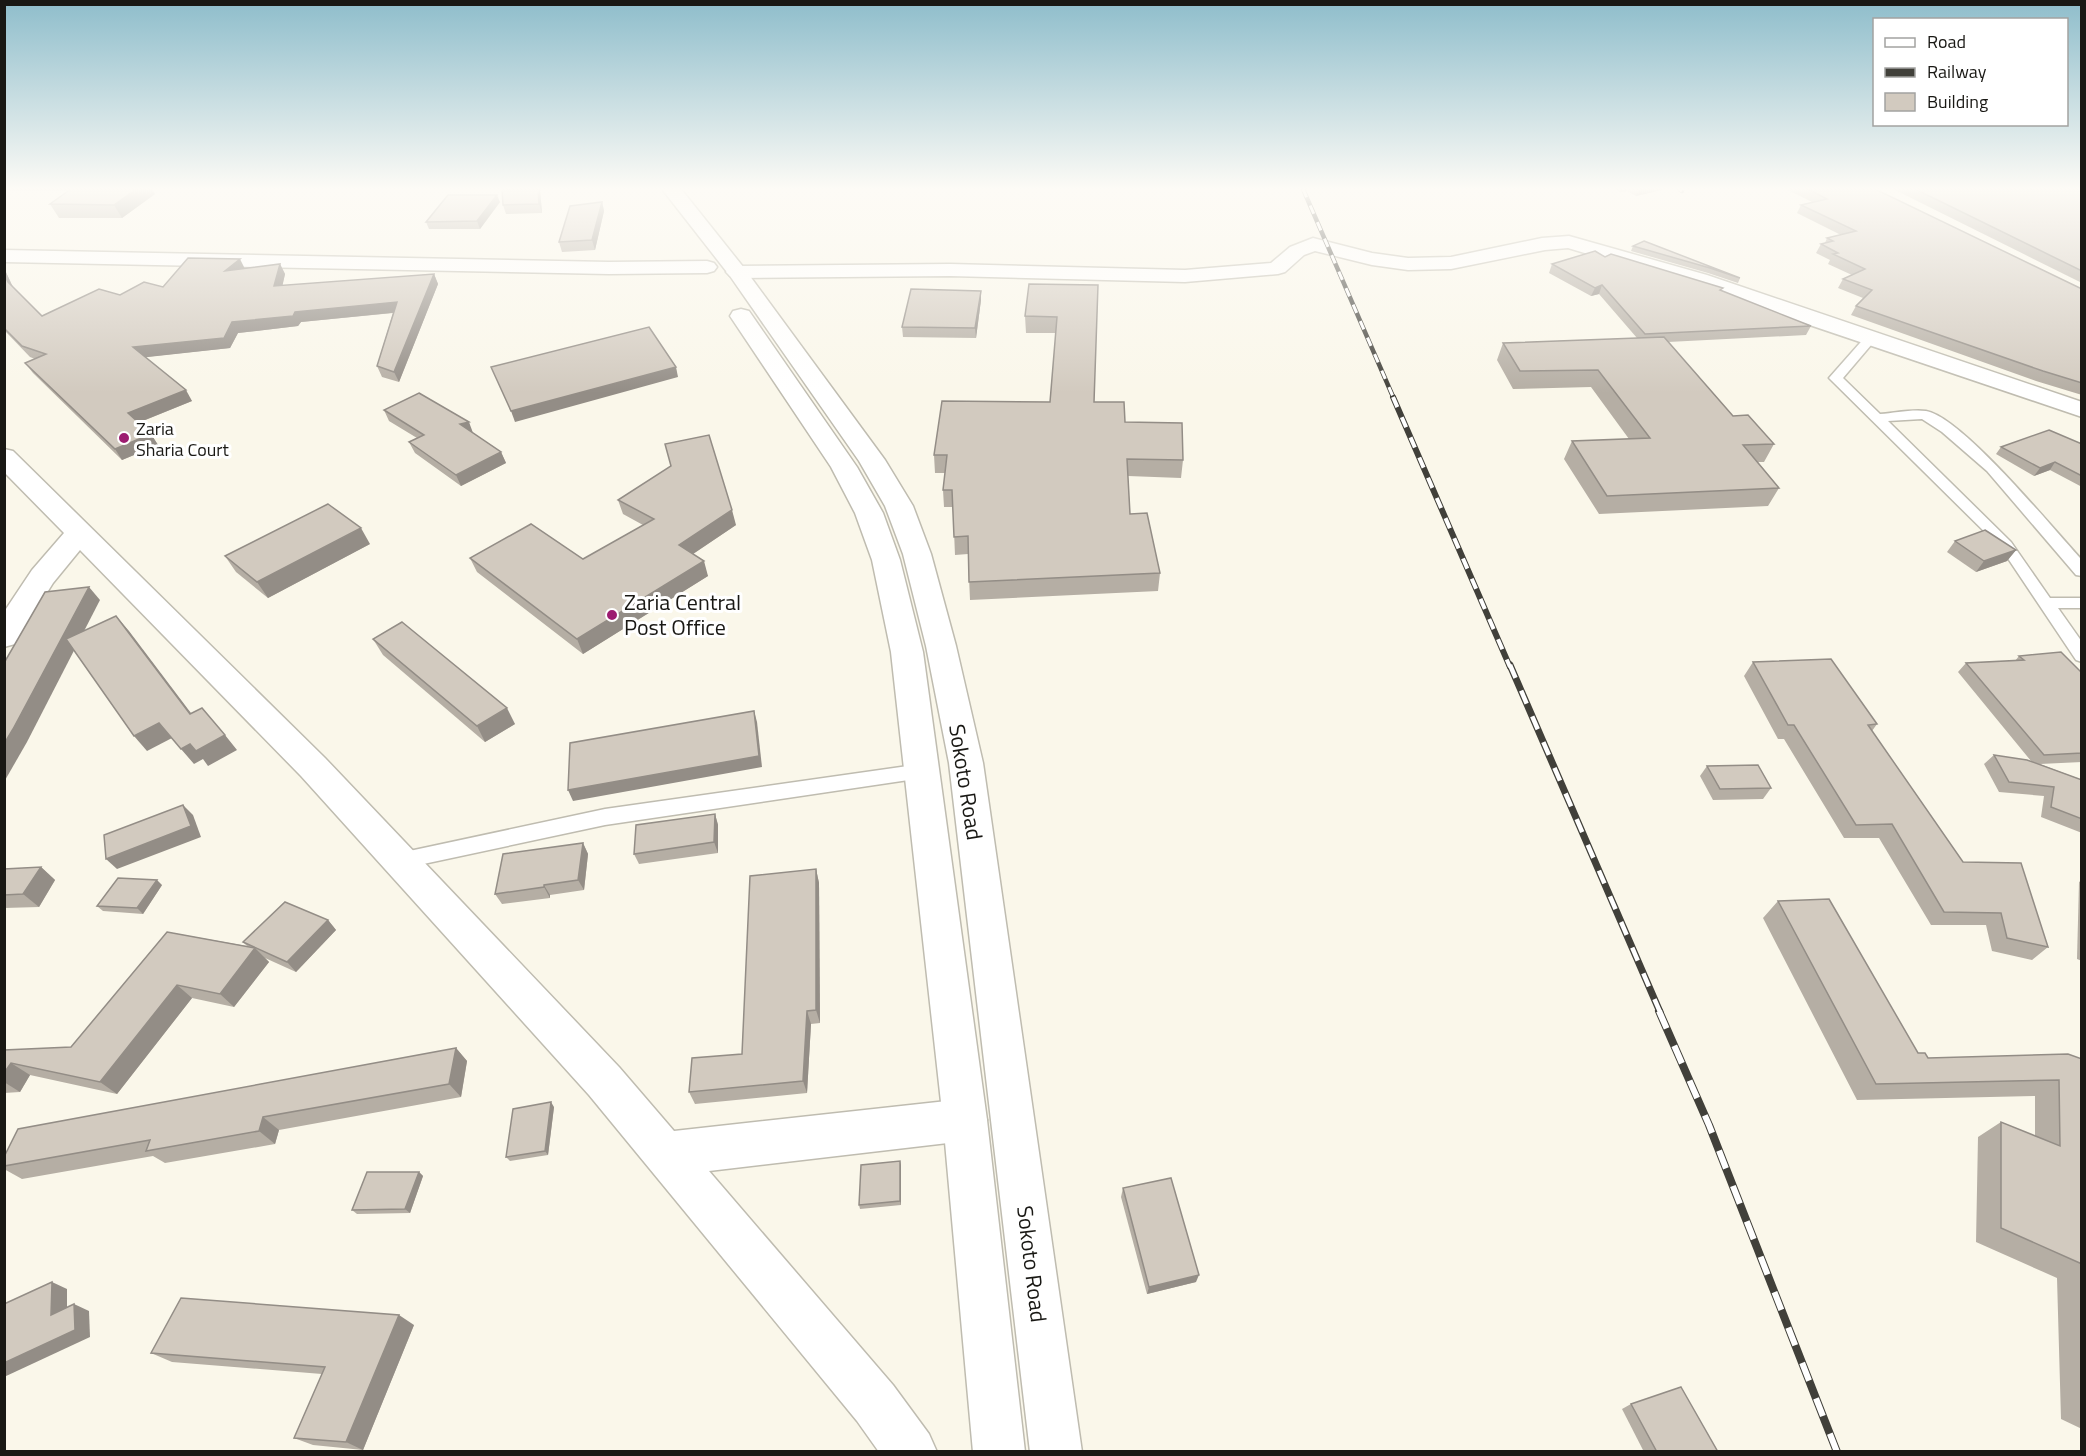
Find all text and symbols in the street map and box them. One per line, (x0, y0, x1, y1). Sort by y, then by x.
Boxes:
legend (1873, 18, 2068, 126)
text: Road (1927, 28, 1966, 55)
text: Railway (1927, 58, 1987, 85)
text: Building (1927, 88, 1988, 115)
place label: Zaria Sharia Court (136, 415, 229, 463)
marker: Zaria Sharia Court (117, 431, 131, 445)
place label: Zaria Central Post Office (624, 585, 741, 644)
marker: Zaria Central Post Office (605, 608, 619, 622)
street label: Sokoto Road (940, 721, 992, 843)
street label: Sokoto Road (1008, 1204, 1056, 1324)

